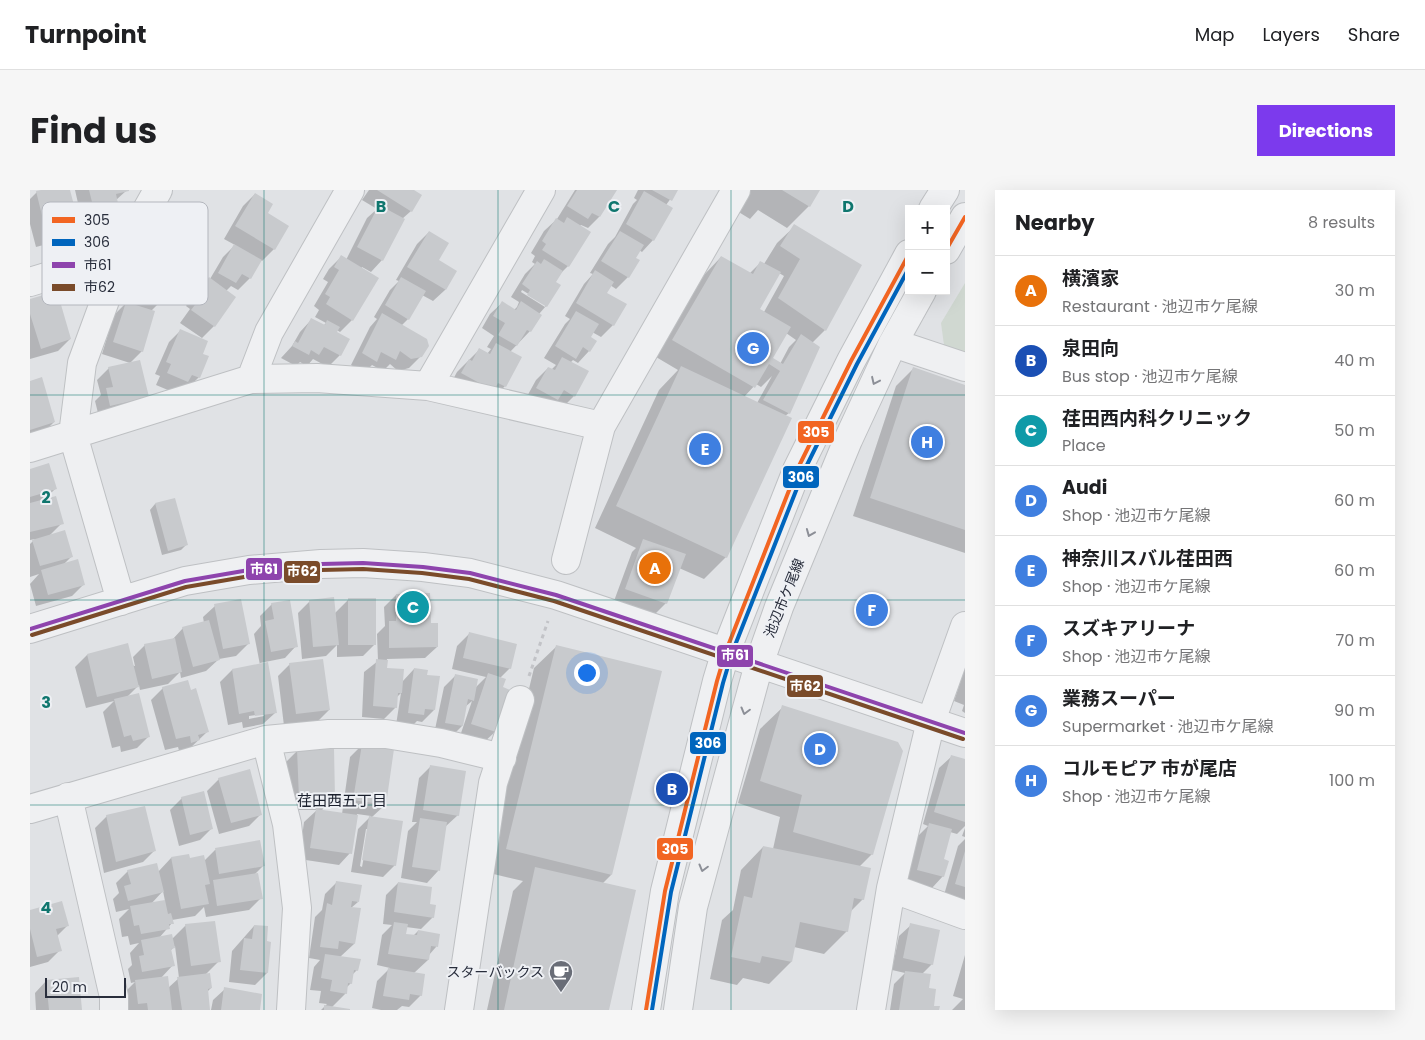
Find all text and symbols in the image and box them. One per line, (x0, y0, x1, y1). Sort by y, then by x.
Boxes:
text: Turnpoint (25, 18, 146, 51)
text: Map (1195, 22, 1235, 47)
text: Layers (1263, 22, 1320, 47)
text: Share (1348, 22, 1400, 47)
button: Directions (1257, 105, 1395, 156)
text: Find us (30, 106, 157, 155)
text: B (376, 195, 386, 218)
text: C (608, 195, 620, 218)
text: D (842, 195, 854, 218)
legend (42, 202, 208, 305)
map controls (905, 205, 950, 295)
button: + (905, 205, 950, 250)
text: Nearby (1015, 208, 1095, 237)
text: 305 (84, 210, 110, 230)
text: 8 results (1308, 211, 1375, 234)
text: 306 (84, 232, 110, 252)
button: − (905, 250, 950, 295)
text: 市61 (84, 255, 111, 275)
text: 横濱家 (1062, 265, 1119, 292)
text: 市62 (84, 277, 115, 297)
text: A (1025, 279, 1037, 302)
text: 30 m (1335, 279, 1375, 302)
text: Restaurant · 池辺市ケ尾線 (1062, 295, 1258, 318)
pin: G (737, 329, 769, 367)
text: 泉田向 (1062, 335, 1119, 362)
text: B (1026, 349, 1036, 372)
text: 40 m (1334, 349, 1375, 372)
text: Bus stop · 池辺市ケ尾線 (1062, 365, 1238, 388)
one-way arrow (871, 376, 882, 385)
text: 荏田西内科クリニック (1062, 405, 1252, 432)
text: C (1025, 419, 1037, 442)
text: 50 m (1334, 419, 1375, 442)
line badge: 305 (797, 420, 835, 444)
text: 305 (803, 422, 829, 442)
pin: H (911, 423, 943, 461)
pin: E (689, 430, 721, 468)
text: Place (1062, 434, 1106, 457)
line badge: 306 (782, 465, 820, 489)
text: 306 (788, 467, 814, 487)
text: Audi (1062, 474, 1107, 501)
text: 2 (41, 486, 51, 509)
text: D (1025, 489, 1037, 512)
text: 60 m (1334, 489, 1375, 512)
text: Shop · 池辺市ケ尾線 (1062, 504, 1211, 527)
one-way arrow (806, 528, 816, 537)
text: 神奈川スバル荏田西 (1062, 545, 1233, 572)
pin: A (639, 549, 671, 587)
street label: 池辺市ケ尾線 (759, 555, 809, 641)
line badge: 市61 (245, 557, 283, 581)
text: 市61 (250, 559, 278, 579)
text: E (1027, 559, 1035, 582)
text: 60 m (1334, 559, 1375, 582)
line badge: 市62 (283, 560, 321, 584)
text: 市62 (287, 561, 317, 581)
text: Shop · 池辺市ケ尾線 (1062, 575, 1211, 598)
pin: C (397, 588, 429, 626)
pin: F (856, 591, 888, 629)
text: スズキアリーナ (1062, 615, 1195, 642)
text: F (1027, 629, 1035, 652)
text: 70 m (1335, 629, 1375, 652)
line badge: 市61 (716, 644, 754, 668)
text: 市61 (721, 645, 749, 665)
text: Shop · 池辺市ケ尾線 (1062, 645, 1211, 668)
your location (574, 660, 600, 686)
line badge: 市62 (786, 674, 824, 698)
text: 市62 (790, 676, 820, 696)
text: 業務スーパー (1062, 685, 1176, 712)
text: 3 (41, 691, 51, 714)
text: G (1025, 699, 1037, 722)
text: 90 m (1334, 699, 1375, 722)
one-way arrow (741, 706, 751, 714)
text: Supermarket · 池辺市ケ尾線 (1062, 715, 1274, 738)
pin: D (804, 730, 836, 768)
line badge: 306 (689, 731, 727, 755)
text: 306 (695, 733, 721, 753)
text: コルモピア 市が尾店 (1062, 755, 1237, 782)
text: H (1025, 769, 1037, 792)
text: 100 m (1329, 769, 1375, 792)
pin: B (656, 770, 688, 808)
text: Shop · 池辺市ケ尾線 (1062, 785, 1211, 808)
district label: 荏田西五丁目 (297, 790, 387, 811)
line badge: 305 (656, 837, 694, 861)
text: 305 (662, 839, 688, 859)
one-way arrow (699, 863, 709, 871)
text: 4 (41, 896, 52, 919)
cafe icon: スターバックス (548, 959, 574, 993)
place label: スターバックス (447, 962, 544, 982)
scale bar (45, 975, 126, 998)
text: 20 m (52, 977, 87, 997)

